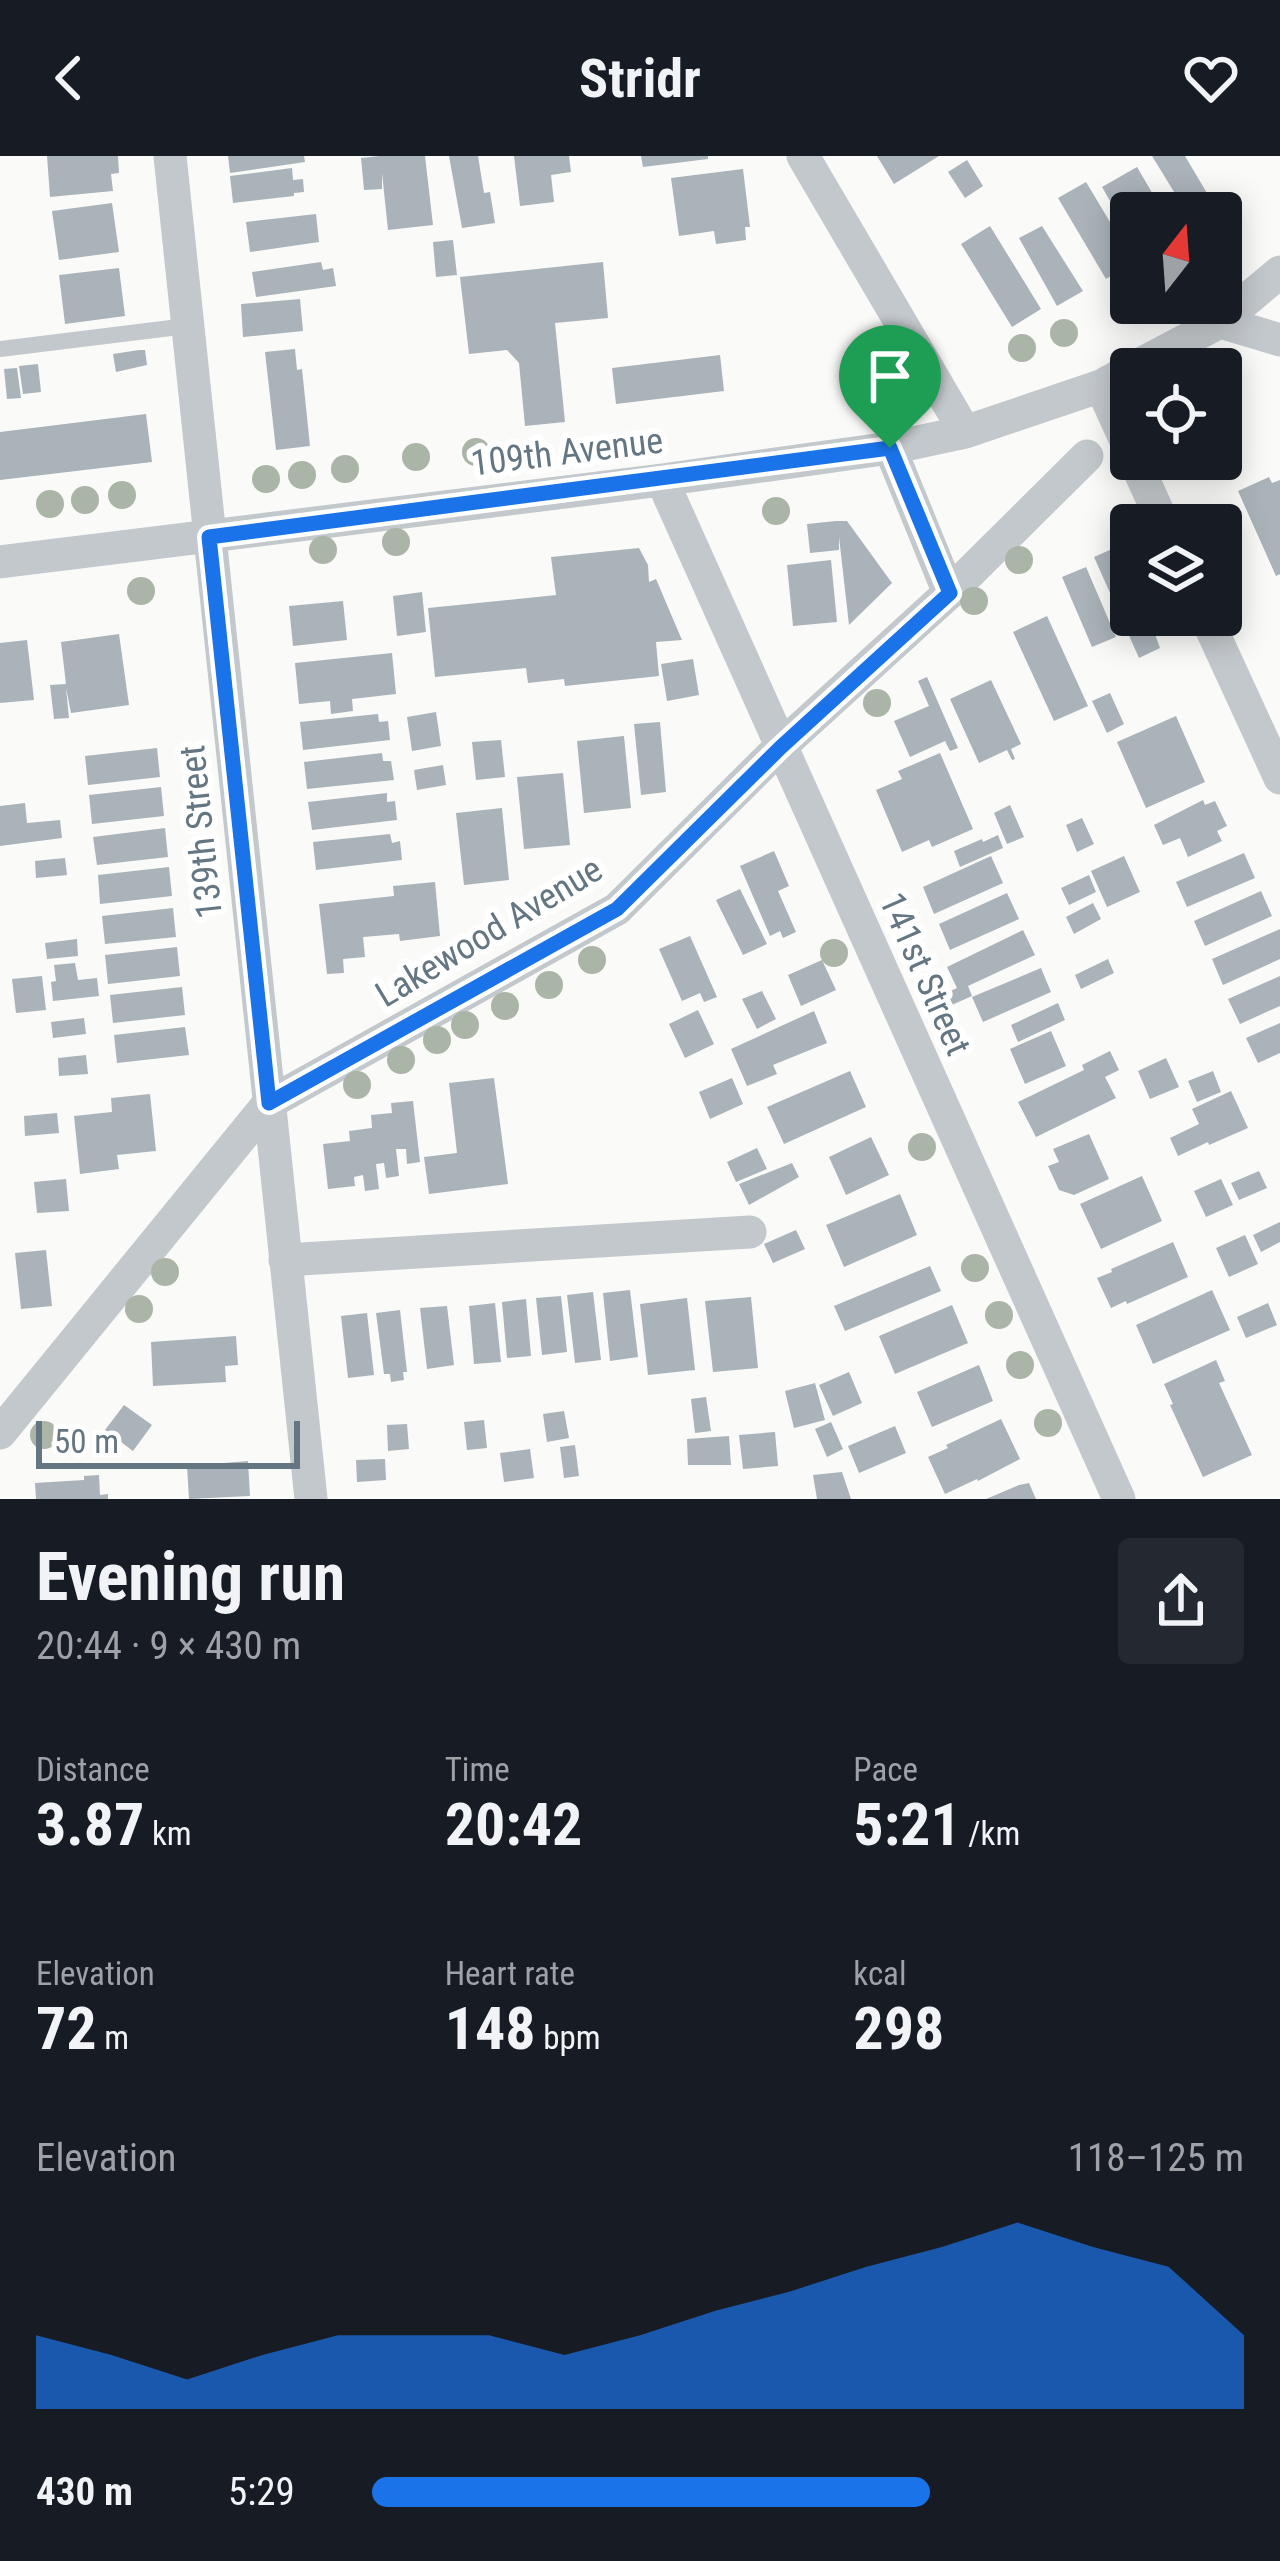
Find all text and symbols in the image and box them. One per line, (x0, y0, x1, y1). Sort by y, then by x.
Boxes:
icon: back (36, 45, 102, 111)
icon: heart (1178, 45, 1244, 111)
text: Stridr (579, 47, 701, 110)
north arrow (1110, 192, 1242, 324)
map controls (1110, 192, 1242, 636)
pin (839, 325, 941, 448)
icon: arrive (857, 343, 923, 409)
button: locate (1110, 348, 1242, 480)
street label: 109th Avenue (469, 419, 665, 485)
button: layers (1110, 504, 1242, 636)
street label: 139th Street (171, 743, 231, 921)
street label: Lakewood Avenue (368, 848, 610, 1016)
street label: 141st Street (871, 886, 979, 1062)
scale bar (36, 1415, 300, 1468)
text: 50 m (54, 1422, 119, 1461)
button: share (1118, 1538, 1244, 1664)
text: Evening run (36, 1539, 345, 1616)
text: 20:44 · 9 × 430 m (36, 1623, 301, 1669)
text: Distance (36, 1750, 150, 1789)
text: Time (445, 1750, 510, 1789)
text: Pace (853, 1750, 918, 1789)
text: 3.87 (36, 1789, 144, 1860)
text: 20:42 (445, 1789, 582, 1860)
text: 5:21 (853, 1789, 961, 1860)
text: km (144, 1814, 192, 1853)
text: /km (961, 1814, 1020, 1853)
text: Elevation (36, 1954, 155, 1993)
text: Heart rate (445, 1954, 575, 1993)
text: kcal (853, 1954, 907, 1993)
text: 72 (36, 1993, 97, 2064)
text: 148 (445, 1993, 536, 2064)
text: 298 (853, 1993, 944, 2064)
text: m (97, 2018, 129, 2057)
text: bpm (536, 2018, 601, 2057)
text: Elevation (36, 2135, 176, 2181)
text: 118–125 m (1068, 2135, 1244, 2181)
text: 430 m (36, 2469, 133, 2515)
text: 5:29 (228, 2469, 295, 2515)

